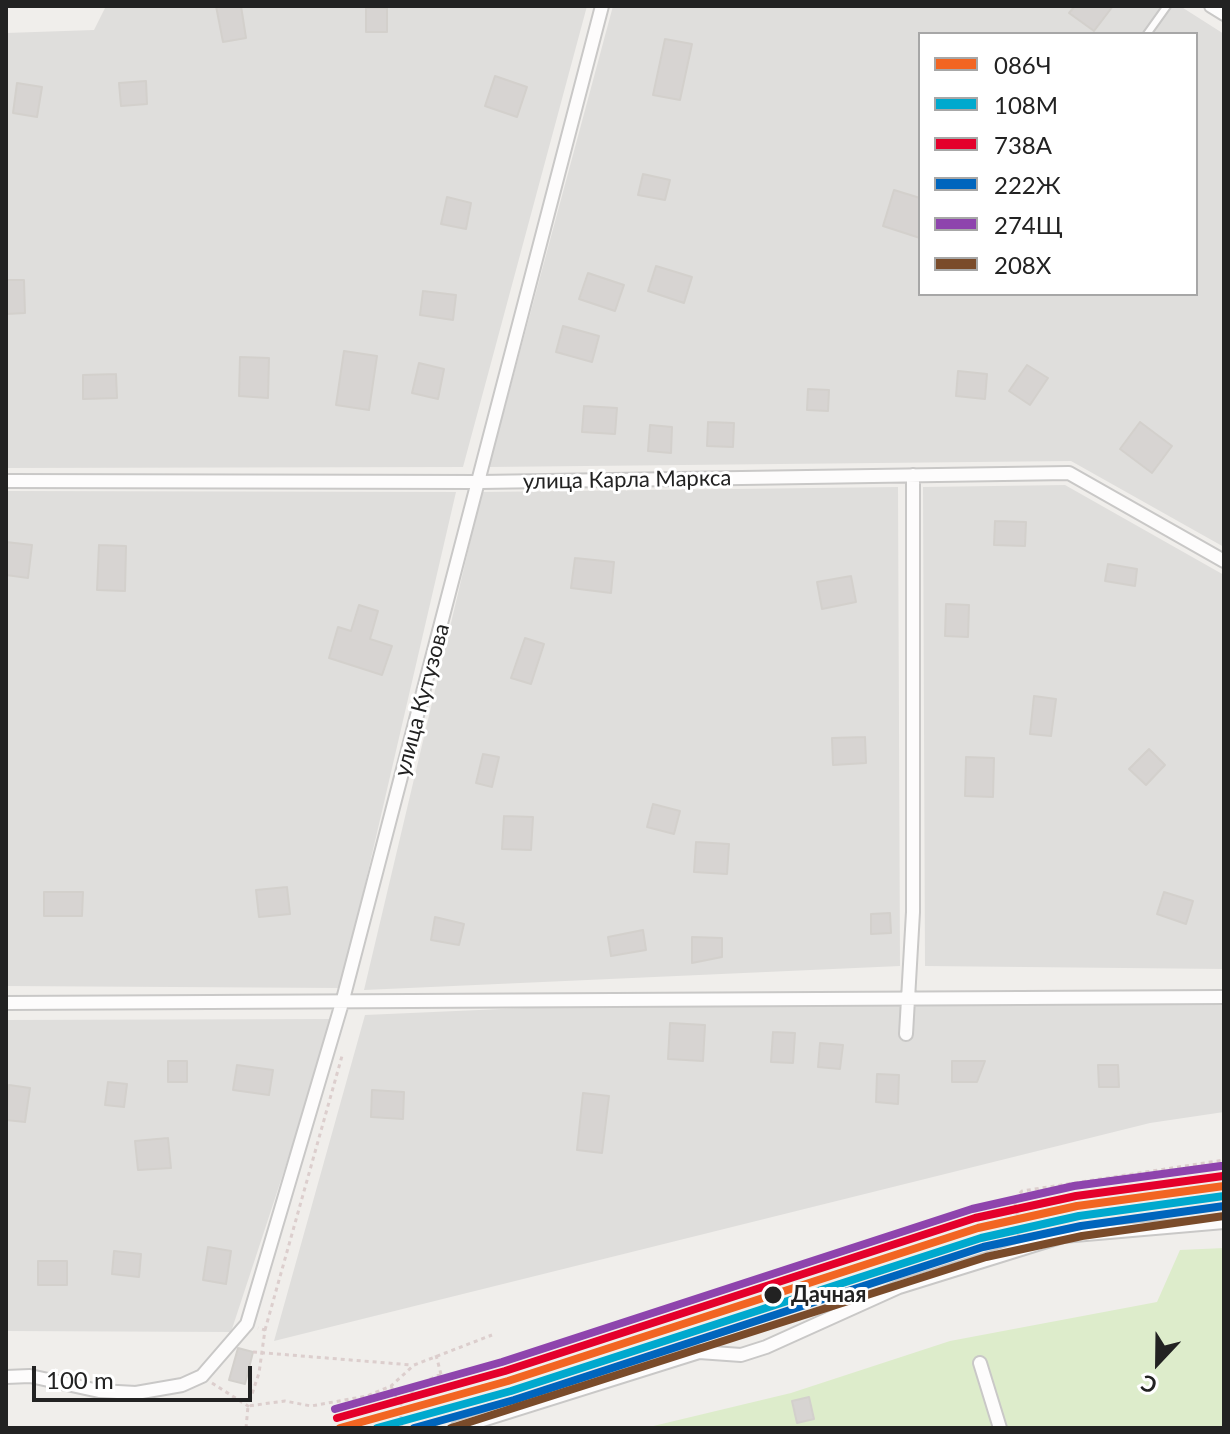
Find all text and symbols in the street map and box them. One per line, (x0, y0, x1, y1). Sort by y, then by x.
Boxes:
legend (918, 32, 1198, 296)
text: 086Ч (994, 50, 1052, 79)
text: 108М (994, 90, 1058, 119)
text: 738А (994, 130, 1052, 159)
text: 222Ж (994, 170, 1061, 199)
text: 274Щ (994, 210, 1063, 239)
text: 208Х (994, 250, 1051, 279)
street label: улица Карла Маркса (523, 465, 731, 495)
street label: улица Кутузова (389, 621, 455, 779)
place label: Дачная (791, 1282, 866, 1308)
marker: Дачная (762, 1284, 784, 1306)
north arrow (1118, 1322, 1198, 1402)
scale bar (36, 1350, 256, 1400)
text: 100 m (46, 1365, 114, 1394)
text: С (1137, 1369, 1161, 1400)

